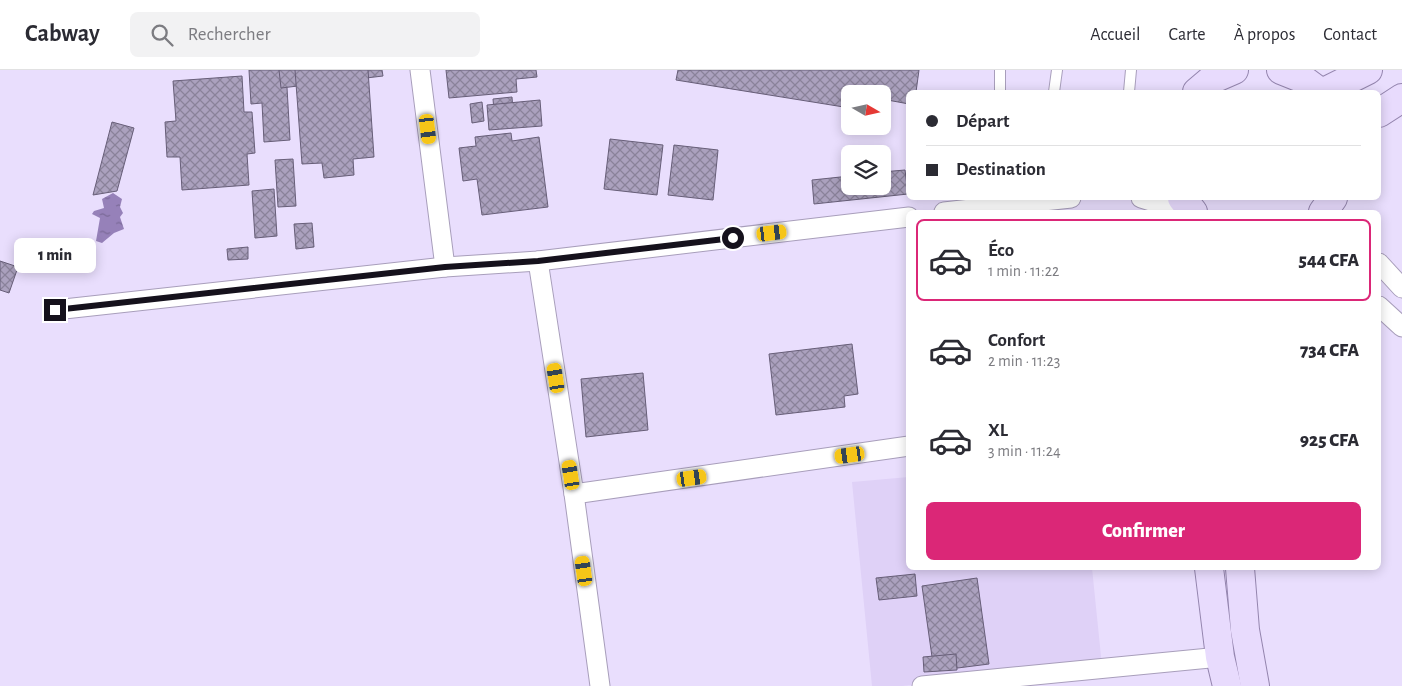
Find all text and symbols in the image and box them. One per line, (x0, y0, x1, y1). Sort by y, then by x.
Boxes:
search box (130, 12, 480, 57)
icon: search (148, 21, 176, 49)
text: Cabway (25, 22, 100, 46)
text: Rechercher (188, 25, 271, 44)
text: Accueil (1090, 26, 1141, 44)
text: Carte (1169, 26, 1206, 44)
text: À propos (1234, 26, 1295, 44)
text: Contact (1323, 26, 1377, 44)
north arrow (841, 85, 891, 135)
map controls (841, 85, 891, 195)
text: Départ (956, 112, 1009, 131)
car (418, 113, 437, 145)
button: layers (841, 145, 891, 195)
text: Destination (956, 160, 1046, 179)
car (756, 224, 787, 242)
route start (722, 227, 744, 249)
callout: 1 min (14, 238, 96, 272)
icon: car (928, 238, 973, 283)
text: Éco (988, 241, 1014, 260)
text: 1 min (38, 247, 72, 263)
text: 544 CFA (1299, 251, 1359, 270)
text: 1 min · 11:22 (988, 263, 1059, 279)
route end (44, 299, 66, 321)
icon: car (928, 328, 973, 373)
text: Confort (988, 331, 1045, 350)
text: 734 CFA (1300, 341, 1359, 360)
text: 2 min · 11:23 (988, 353, 1060, 369)
car (546, 362, 565, 394)
icon: car (928, 418, 973, 463)
text: XL (988, 421, 1008, 440)
text: 925 CFA (1300, 431, 1359, 450)
text: 3 min · 11:24 (988, 443, 1061, 459)
car (834, 445, 865, 465)
car (561, 459, 580, 491)
car (676, 468, 707, 488)
button: Confirmer (926, 502, 1361, 560)
car (574, 555, 593, 587)

